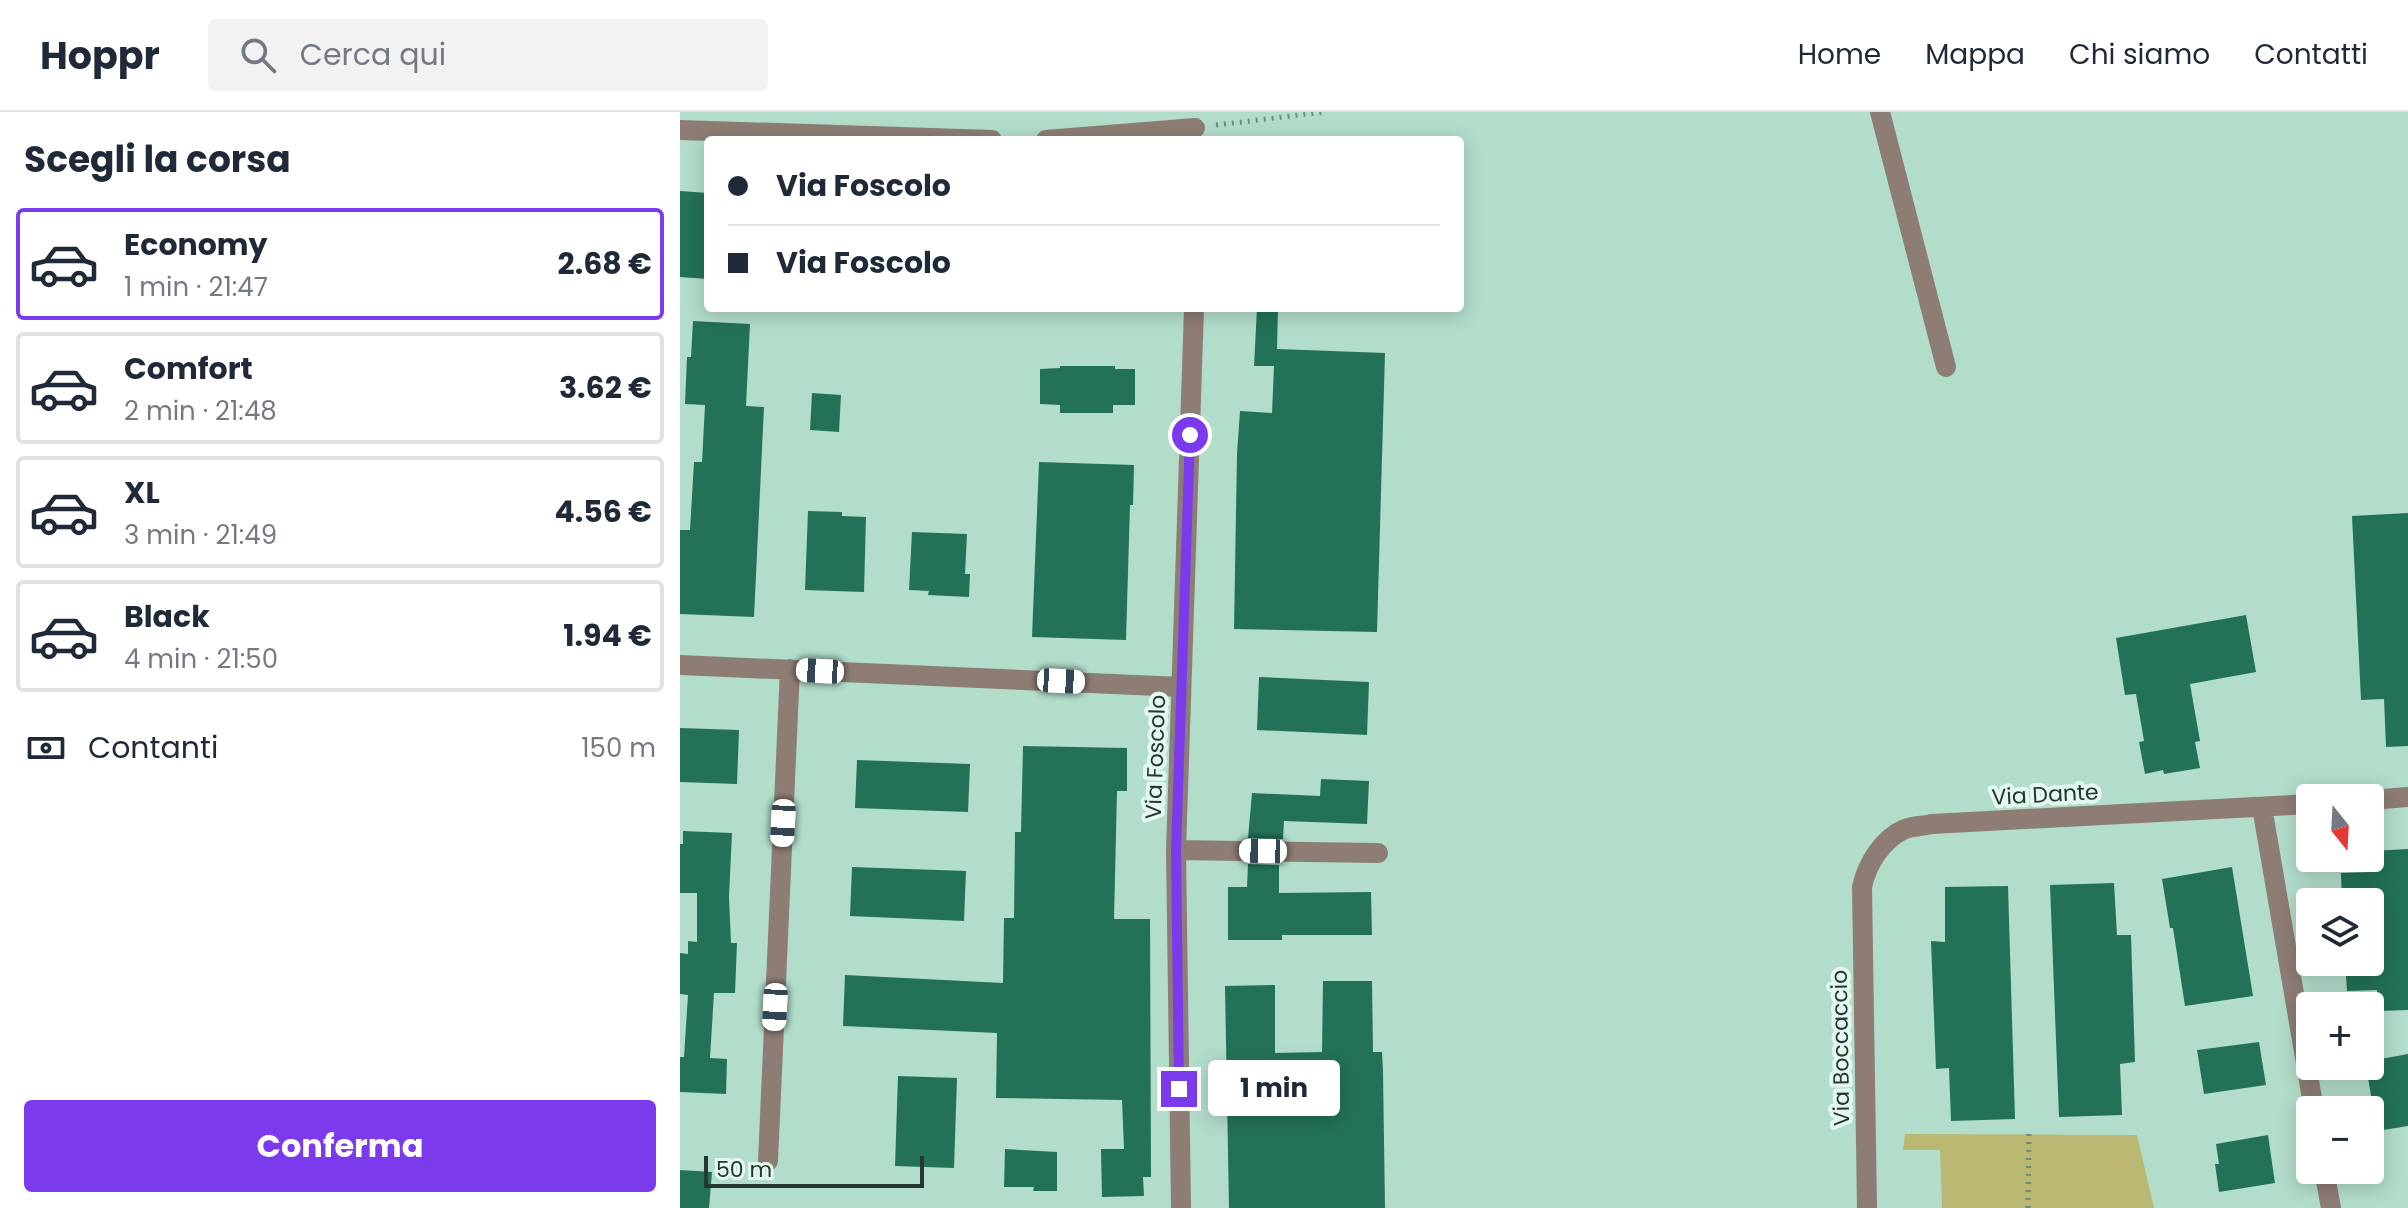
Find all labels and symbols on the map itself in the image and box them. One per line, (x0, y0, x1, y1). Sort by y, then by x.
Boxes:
route start (1172, 417, 1208, 453)
car (795, 658, 845, 684)
car (1036, 668, 1086, 694)
street label: Via Foscolo (1138, 694, 1173, 820)
street label: Via Dante (1991, 776, 2099, 813)
north arrow (2296, 784, 2384, 872)
car (770, 798, 796, 848)
car (1239, 839, 1287, 863)
street label: Via Boccaccio (1824, 970, 1857, 1126)
car (762, 982, 788, 1032)
callout: 1 min (1207, 1061, 1339, 1117)
route end (1161, 1071, 1197, 1107)
scale bar (704, 1152, 924, 1188)

